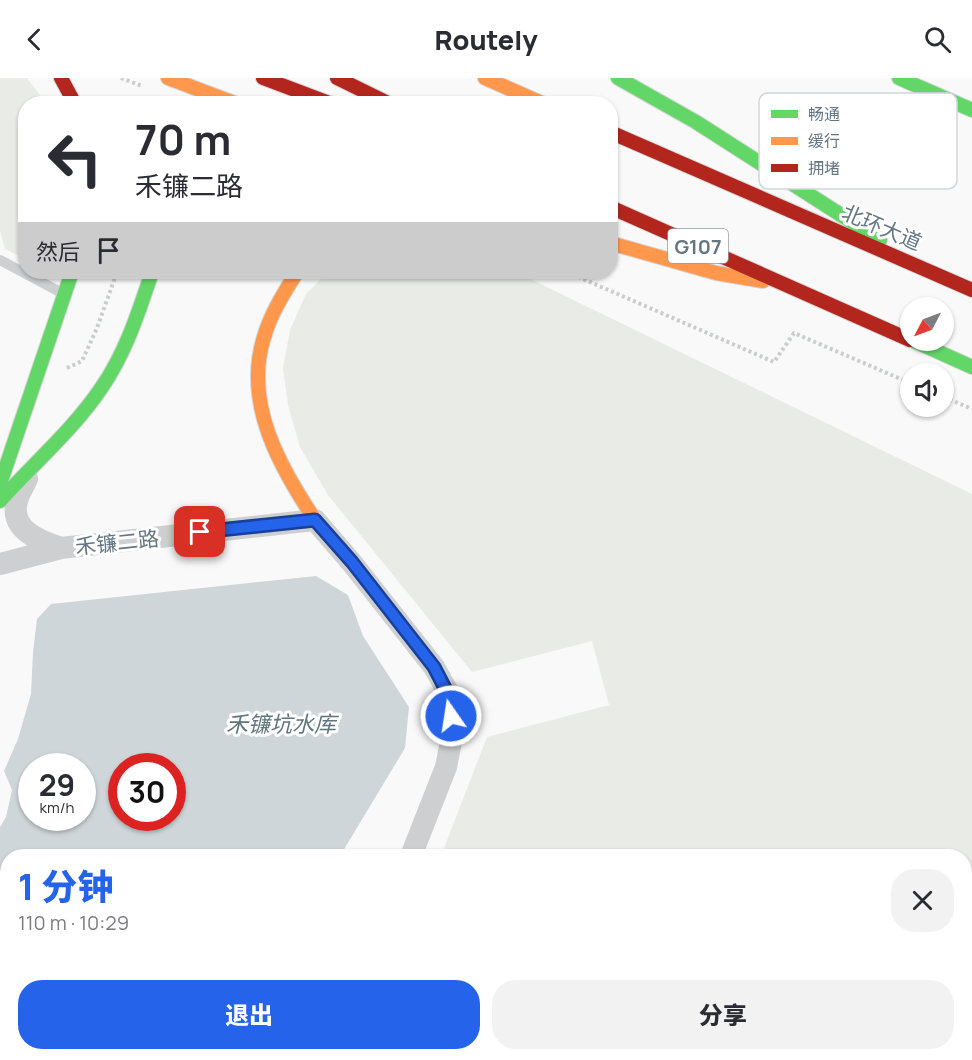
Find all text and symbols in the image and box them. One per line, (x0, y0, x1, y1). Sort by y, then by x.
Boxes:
text: Routely (434, 21, 538, 58)
icon: back (18, 23, 51, 56)
icon: search (921, 23, 954, 56)
legend (759, 93, 957, 189)
text: 畅通 (808, 103, 840, 125)
text: 70 m (135, 110, 231, 168)
icon: left (36, 120, 114, 198)
text: 缓行 (808, 130, 840, 152)
text: 拥堵 (808, 157, 840, 179)
text: 禾镰二路 (135, 167, 243, 204)
street label: 北环大道 (838, 198, 926, 256)
road number: G107 (668, 229, 728, 263)
icon: arrive (92, 234, 125, 267)
text: 然后 (36, 237, 80, 267)
north arrow (900, 297, 954, 351)
map controls (900, 297, 954, 417)
button: sound (900, 363, 954, 417)
pin (174, 506, 225, 557)
icon: arrive (183, 515, 216, 548)
street label: 禾镰二路 (74, 524, 160, 560)
position arrow (419, 684, 483, 748)
water label: 禾镰坑水库 (226, 709, 340, 739)
speed limit sign: 30 (108, 753, 186, 831)
text: 29 (39, 764, 75, 805)
text: km/h (40, 797, 74, 818)
text: 1 分钟 (18, 862, 114, 911)
button: close (891, 869, 954, 932)
text: 110 m · 10:29 (18, 909, 129, 936)
button: 退出 (18, 980, 480, 1049)
button: 分享 (492, 980, 954, 1049)

